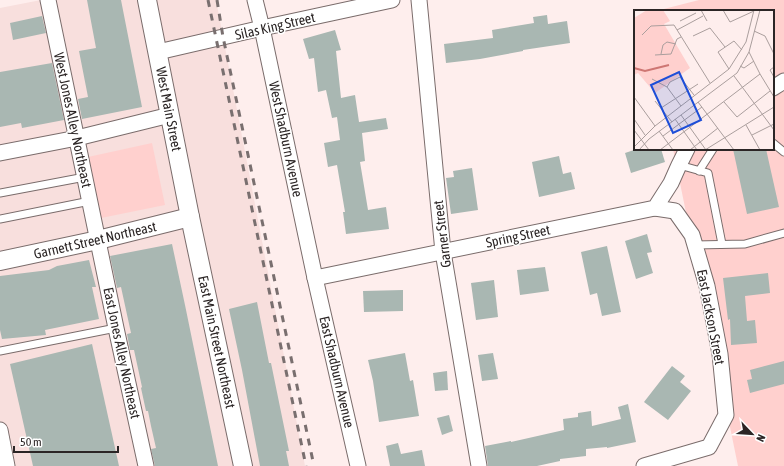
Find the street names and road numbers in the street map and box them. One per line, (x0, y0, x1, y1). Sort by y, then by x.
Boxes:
street label: Silas King Street (233, 9, 317, 43)
street label: West Jones Alley Northeast (51, 51, 95, 189)
street label: West Main Street (153, 66, 185, 152)
street label: West Shadburn Avenue (266, 80, 306, 198)
street label: Garner Street (430, 199, 454, 269)
street label: Garnett Street Northeast (32, 218, 158, 262)
street label: Spring Street (484, 221, 552, 251)
street label: East Jackson Street (694, 268, 728, 366)
street label: East Main Street Northeast (195, 274, 239, 410)
street label: East Jones Alley Northeast (100, 286, 144, 420)
street label: East Shadburn Avenue (316, 315, 358, 429)

